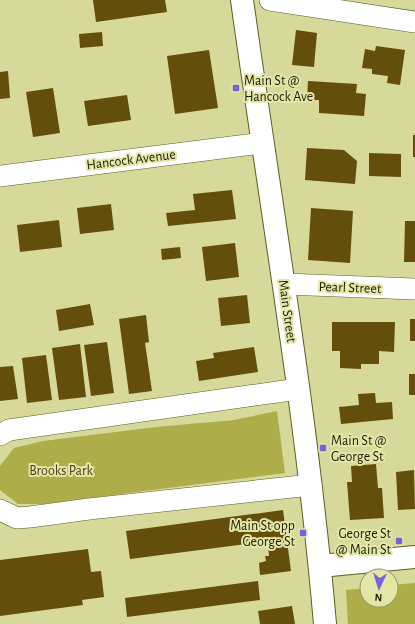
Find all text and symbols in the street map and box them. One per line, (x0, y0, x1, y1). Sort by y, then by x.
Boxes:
place label: Main St @ Hancock Ave (244, 74, 313, 104)
marker: Main St @ Hancock Ave (231, 83, 241, 93)
street label: Hancock Avenue (86, 148, 177, 172)
street label: Main Street (276, 279, 298, 344)
street label: Pearl Street (318, 280, 382, 296)
place label: Main St @ George St (331, 434, 387, 464)
marker: Main St @ George St (318, 443, 328, 453)
park label: Brooks Park (29, 464, 93, 478)
place label: Main St opp George St (230, 519, 296, 549)
place label: George St @ Main St (336, 527, 392, 557)
marker: Main St opp George St (298, 528, 308, 538)
marker: George St @ Main St (394, 536, 404, 546)
north arrow (359, 568, 399, 608)
text: N (374, 592, 383, 603)

